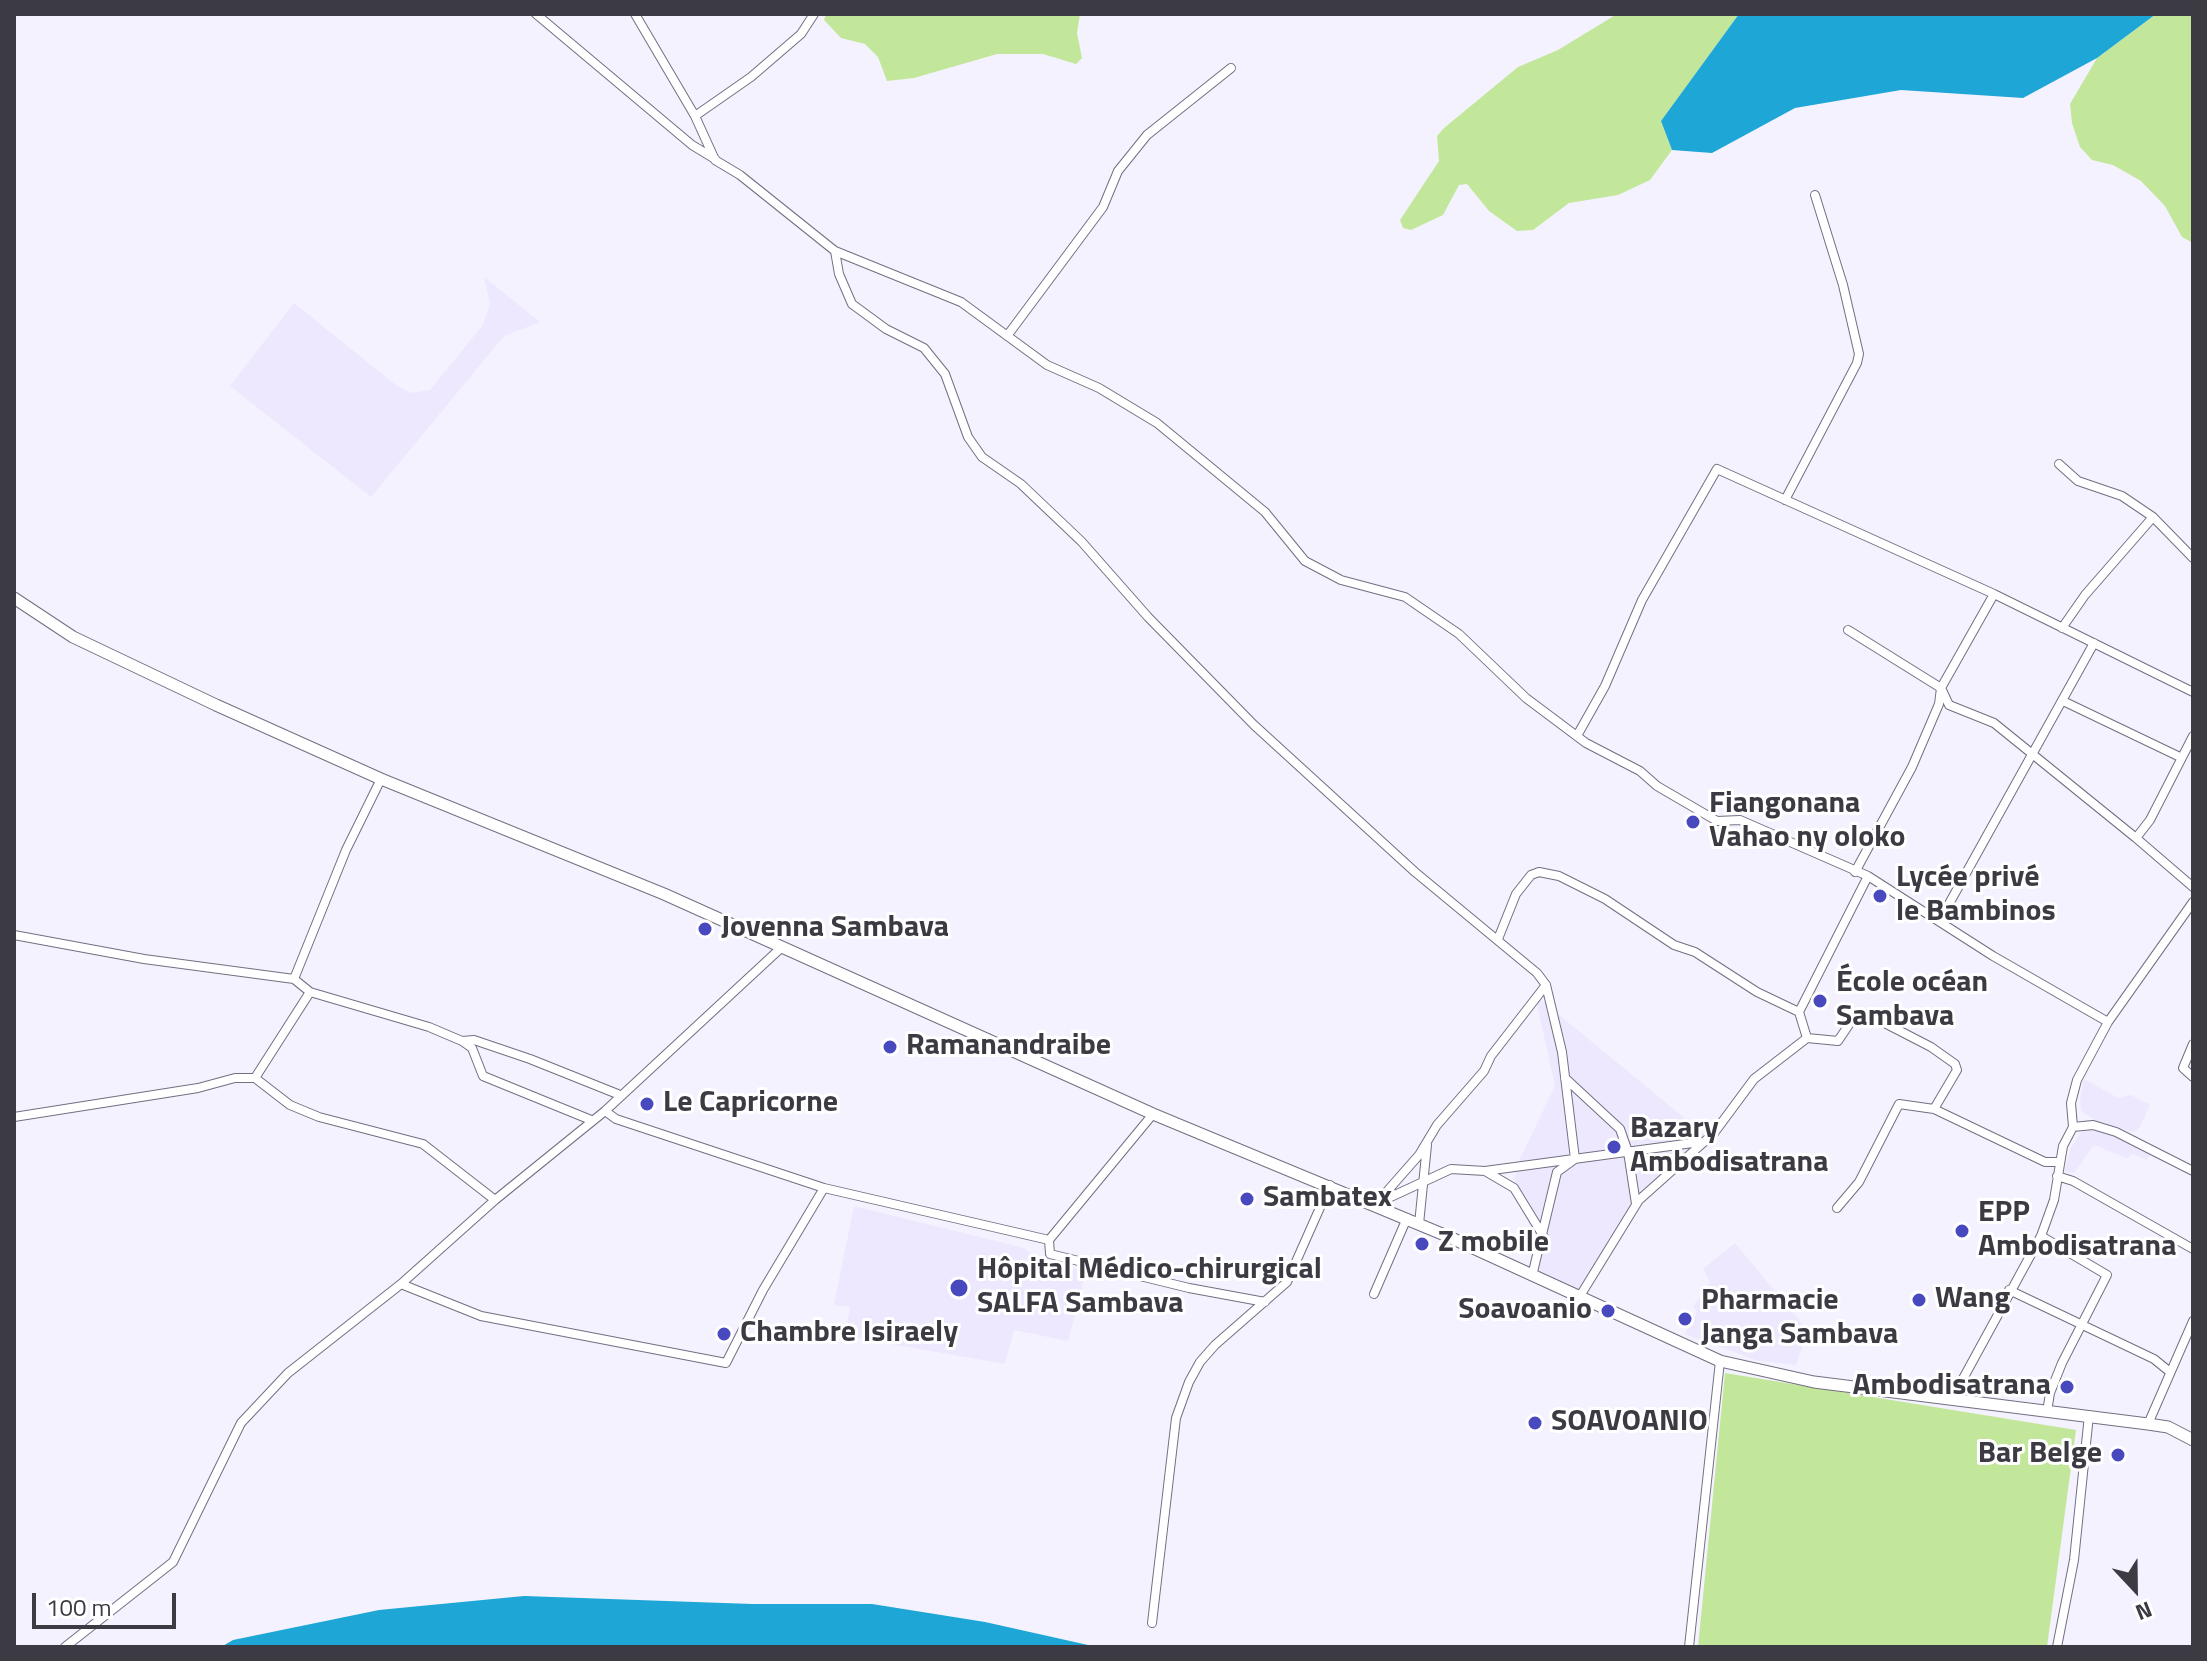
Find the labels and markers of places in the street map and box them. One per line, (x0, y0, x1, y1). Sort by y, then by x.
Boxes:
place label: Fiangonana Vahao ny oloko (1709, 787, 1905, 858)
marker: Fiangonana Vahao ny oloko (1684, 813, 1702, 831)
place label: Lycée privé le Bambinos (1896, 861, 2056, 932)
marker: Lycée privé le Bambinos (1871, 887, 1889, 905)
place label: Jovenna Sambava (721, 911, 949, 947)
marker: Jovenna Sambava (696, 920, 714, 938)
place label: École océan Sambava (1836, 966, 1988, 1036)
marker: École océan Sambava (1811, 992, 1829, 1010)
place label: Ramanandraibe (906, 1029, 1111, 1065)
marker: Ramanandraibe (881, 1038, 899, 1056)
place label: Le Capricorne (663, 1086, 838, 1122)
marker: Le Capricorne (638, 1095, 656, 1113)
place label: Bazary Ambodisatrana (1630, 1112, 1829, 1182)
marker: Bazary Ambodisatrana (1605, 1138, 1623, 1156)
place label: Sambatex (1263, 1181, 1392, 1217)
marker: Sambatex (1238, 1190, 1256, 1208)
place label: EPP Ambodisatrana (1978, 1196, 2177, 1266)
marker: EPP Ambodisatrana (1953, 1222, 1971, 1240)
place label: Z mobile (1438, 1226, 1549, 1262)
marker: Z mobile (1413, 1235, 1431, 1253)
place label: Hôpital Médico-chirurgical SALFA Sambava (977, 1253, 1322, 1324)
marker: Hôpital Médico-chirurgical SALFA Sambava (948, 1277, 970, 1299)
place label: Wang (1935, 1282, 2010, 1318)
place label: Pharmacie Janga Sambava (1701, 1284, 1898, 1354)
marker: Wang (1910, 1291, 1928, 1309)
place label: Soavoanio (1458, 1293, 1592, 1329)
marker: Soavoanio (1599, 1302, 1617, 1320)
marker: Pharmacie Janga Sambava (1676, 1310, 1694, 1328)
place label: Chambre Isiraely (740, 1316, 958, 1352)
marker: Chambre Isiraely (715, 1325, 733, 1343)
place label: Ambodisatrana (1852, 1369, 2051, 1405)
marker: Ambodisatrana (2058, 1378, 2076, 1396)
place label: SOAVOANIO (1551, 1405, 1708, 1441)
marker: SOAVOANIO (1526, 1414, 1544, 1432)
place label: Bar Belge (1978, 1437, 2102, 1473)
marker: Bar Belge (2109, 1446, 2127, 1464)

